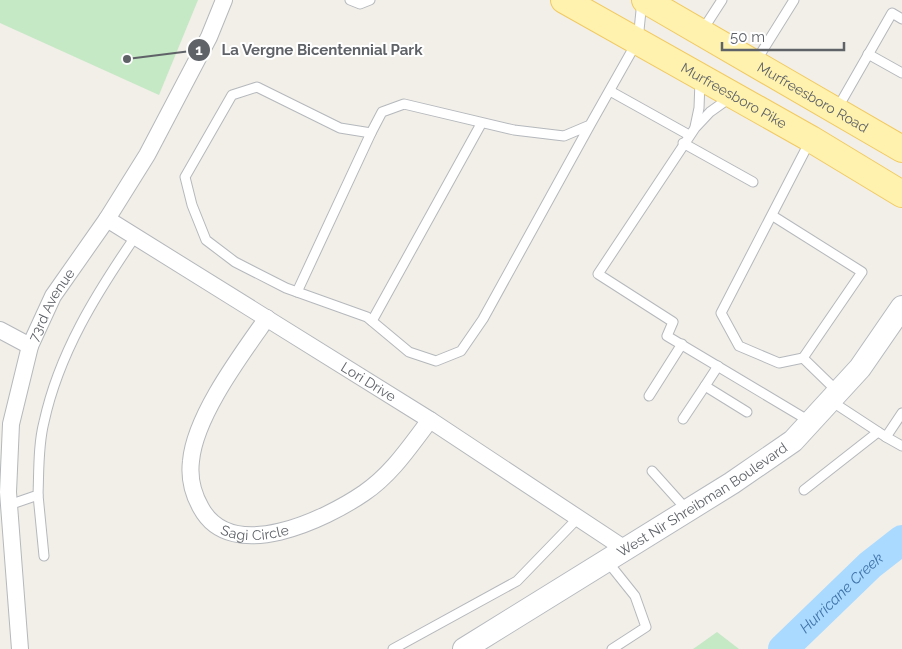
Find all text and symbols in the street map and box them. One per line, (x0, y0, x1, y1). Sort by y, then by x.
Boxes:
scale bar (722, 20, 844, 52)
text: 50 m (730, 28, 765, 46)
callout: La Vergne Bicentennial Park (186, 35, 433, 65)
text: 1 (195, 41, 203, 59)
text: La Vergne Bicentennial Park (221, 41, 423, 59)
street label: Murfreesboro Road (755, 59, 871, 136)
street label: Murfreesboro Pike (678, 60, 790, 132)
street label: 73rd Avenue (25, 266, 78, 344)
street label: Lori Drive (338, 359, 399, 405)
street label: West Nir Shreibman Boulevard (614, 439, 790, 560)
street label: Sagi Circle (218, 521, 290, 543)
water label: Hurricane Creek (796, 549, 887, 637)

